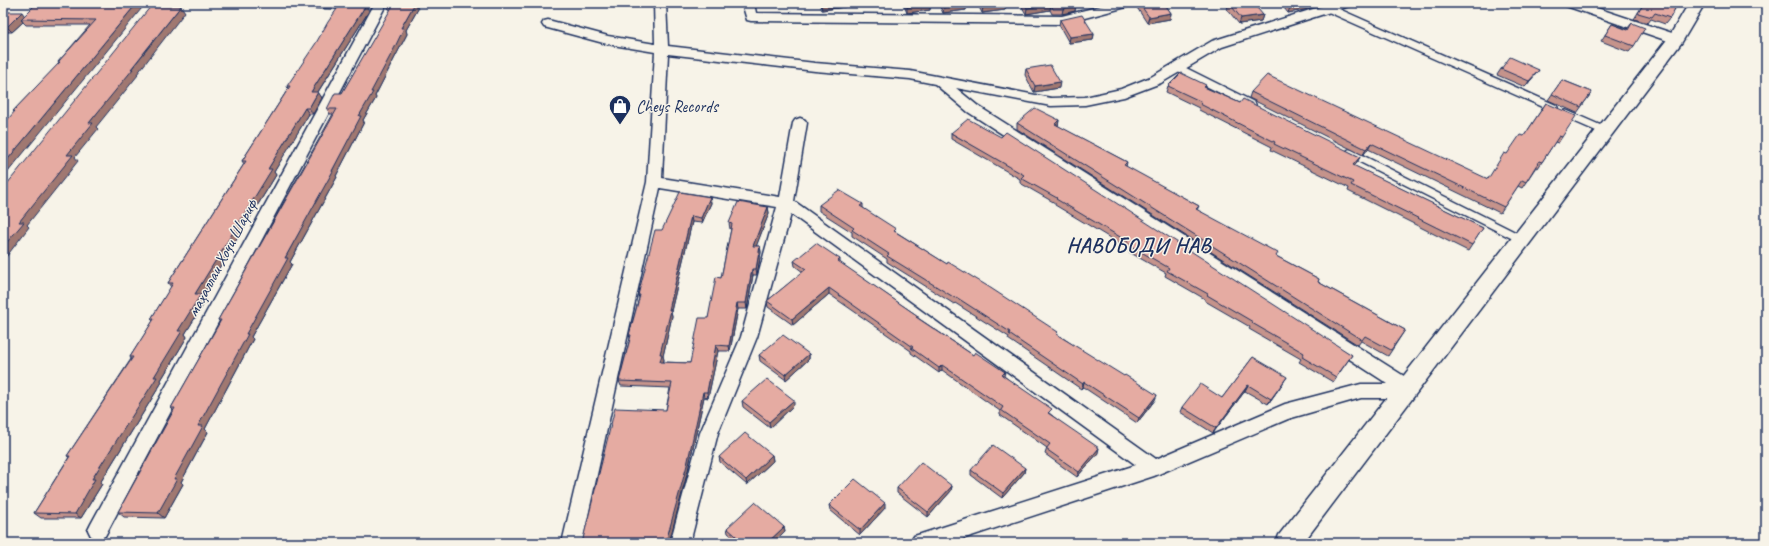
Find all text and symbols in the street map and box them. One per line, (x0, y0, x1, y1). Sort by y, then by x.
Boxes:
shop icon: Cheys Records (607, 93, 633, 126)
place label: Cheys Records (636, 96, 720, 117)
street label: маҳаллаи Хоҷи Шариф (182, 195, 262, 320)
district label: НАВОБОДИ НАВ (1067, 232, 1212, 258)

